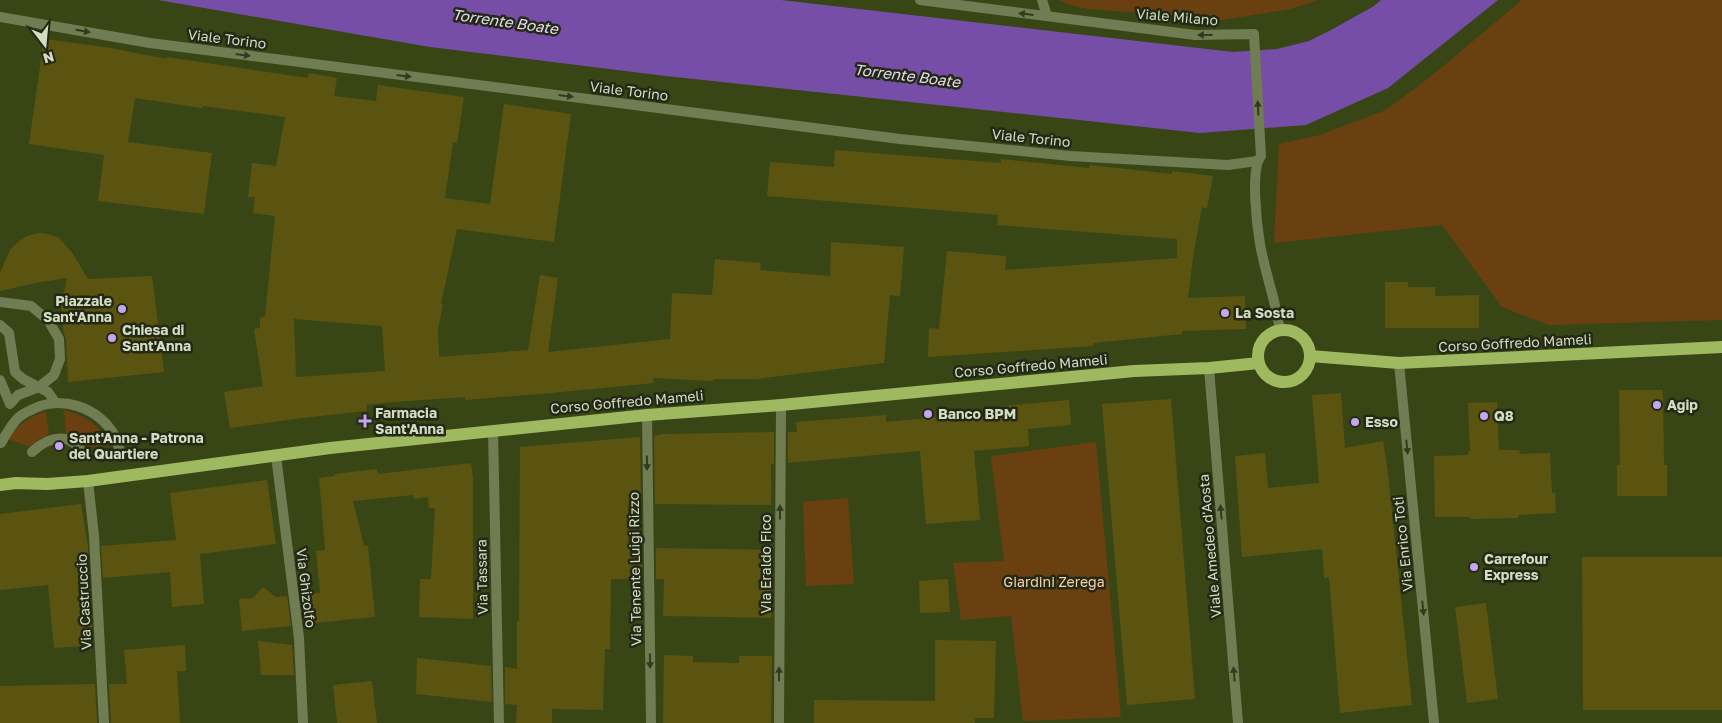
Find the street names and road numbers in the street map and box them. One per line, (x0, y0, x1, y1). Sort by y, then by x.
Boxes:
street label: Viale Milano (1135, 4, 1219, 29)
street label: Viale Torino (187, 25, 267, 52)
street label: Viale Torino (589, 77, 669, 104)
street label: Viale Torino (991, 125, 1071, 150)
street label: Corso Goffredo Mameli (1438, 330, 1592, 355)
street label: Corso Goffredo Mameli (954, 350, 1108, 381)
street label: Corso Goffredo Mameli (550, 386, 704, 417)
street label: Viale Amedeo d'Aosta (1195, 473, 1224, 619)
street label: Via Tenente Luigi Rizzo (625, 492, 644, 646)
street label: Via Enrico Toti (1389, 496, 1416, 592)
street label: Via Eraldo Fico (757, 514, 774, 614)
street label: Via Tassara (472, 539, 491, 615)
street label: Via Ghizolfo (293, 547, 320, 629)
street label: Via Castruccio (72, 553, 95, 651)

